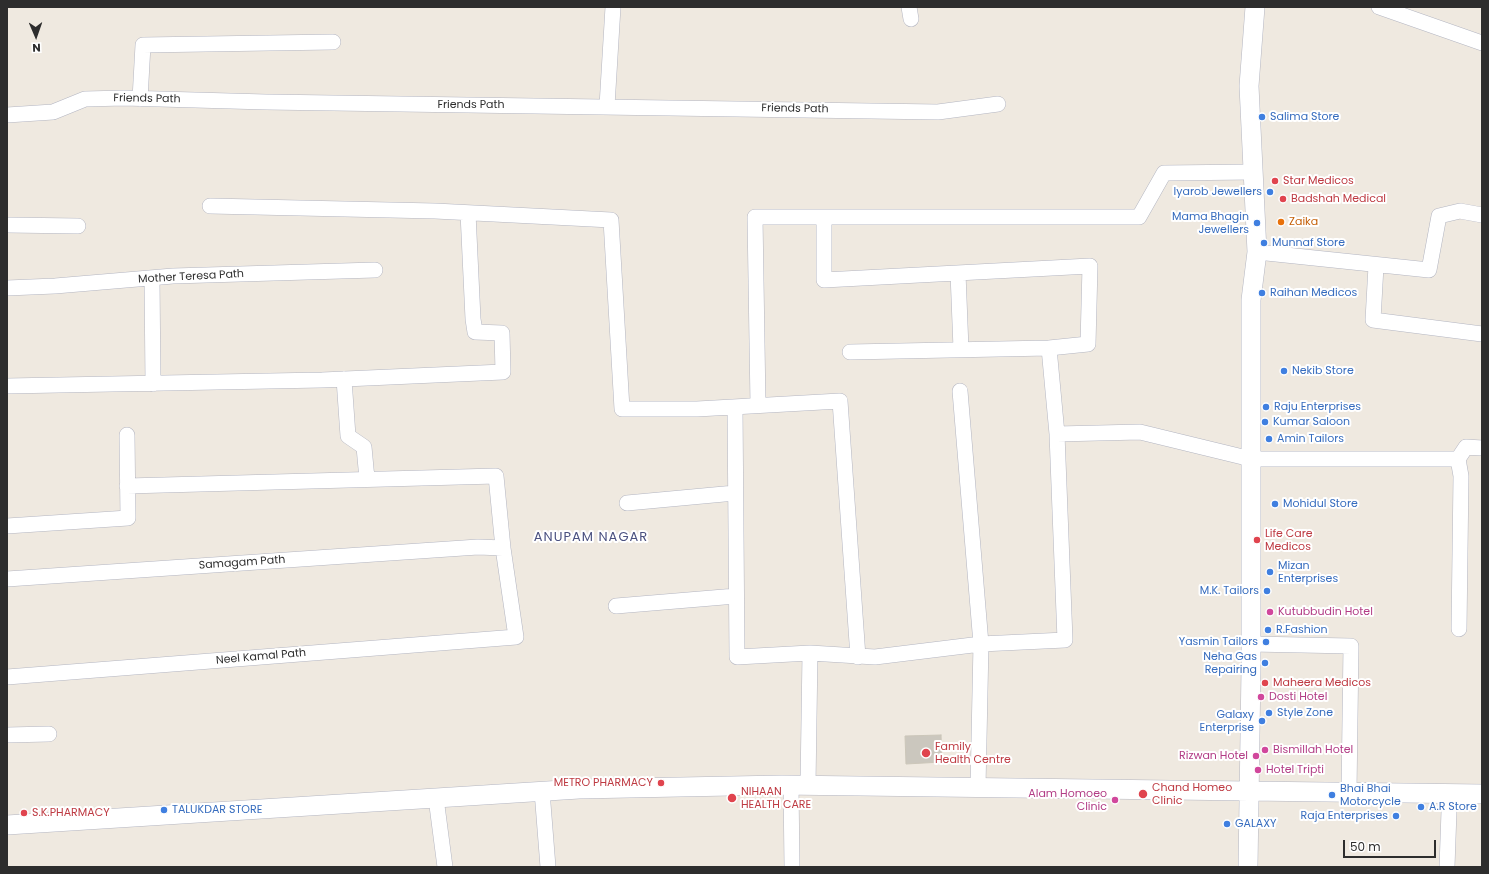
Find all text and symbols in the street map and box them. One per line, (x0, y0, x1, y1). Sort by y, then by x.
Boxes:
north arrow (16, 16, 56, 56)
text: N (32, 40, 41, 56)
street label: Friends Path (113, 92, 181, 106)
street label: Friends Path (437, 98, 505, 112)
street label: Friends Path (761, 102, 829, 116)
place label: Salima Store (1270, 110, 1339, 124)
marker: Salima Store (1257, 112, 1267, 122)
place label: Star Medicos (1283, 174, 1354, 188)
marker: Star Medicos (1270, 176, 1280, 186)
place label: Iyarob Jewellers (1174, 185, 1262, 199)
marker: Iyarob Jewellers (1265, 187, 1275, 197)
place label: Badshah Medical (1291, 192, 1386, 206)
marker: Badshah Medical (1278, 194, 1288, 204)
place label: Mama Bhagin Jewellers (1172, 210, 1249, 236)
place label: Zaika (1289, 215, 1318, 229)
marker: Zaika (1276, 217, 1286, 227)
marker: Mama Bhagin Jewellers (1252, 218, 1262, 228)
place label: Munnaf Store (1272, 236, 1345, 250)
marker: Munnaf Store (1259, 238, 1269, 248)
street label: Mother Teresa Path (138, 268, 244, 286)
place label: Raihan Medicos (1270, 286, 1357, 300)
marker: Raihan Medicos (1257, 288, 1267, 298)
place label: Nekib Store (1292, 364, 1354, 378)
marker: Nekib Store (1279, 366, 1289, 376)
place label: Raju Enterprises (1274, 400, 1361, 414)
marker: Raju Enterprises (1261, 402, 1271, 412)
place label: Kumar Saloon (1273, 415, 1350, 429)
marker: Kumar Saloon (1260, 417, 1270, 427)
place label: Amin Tailors (1277, 432, 1344, 446)
marker: Amin Tailors (1264, 434, 1274, 444)
place label: Mohidul Store (1283, 497, 1358, 511)
marker: Mohidul Store (1270, 499, 1280, 509)
place label: Life Care Medicos (1265, 527, 1313, 553)
district label: ANUPAM NAGAR (534, 530, 648, 546)
marker: Life Care Medicos (1252, 535, 1262, 545)
street label: Samagam Path (198, 553, 286, 573)
place label: Mizan Enterprises (1278, 559, 1338, 585)
marker: Mizan Enterprises (1265, 567, 1275, 577)
place label: M.K. Tailors (1200, 584, 1259, 598)
marker: M.K. Tailors (1262, 586, 1272, 596)
place label: Kutubbudin Hotel (1278, 605, 1373, 619)
marker: Kutubbudin Hotel (1265, 607, 1275, 617)
place label: R.Fashion (1276, 623, 1328, 637)
marker: R.Fashion (1263, 625, 1273, 635)
place label: Yasmin Tailors (1179, 635, 1258, 649)
marker: Yasmin Tailors (1261, 637, 1271, 647)
street label: Neel Kamal Path (215, 646, 307, 668)
place label: Neha Gas Repairing (1203, 650, 1257, 676)
marker: Neha Gas Repairing (1260, 658, 1270, 668)
place label: Maheera Medicos (1273, 676, 1371, 690)
marker: Maheera Medicos (1260, 678, 1270, 688)
place label: Dosti Hotel (1269, 690, 1327, 704)
marker: Dosti Hotel (1256, 692, 1266, 702)
place label: Style Zone (1277, 706, 1333, 720)
place label: Galaxy Enterprise (1200, 708, 1254, 734)
marker: Style Zone (1264, 708, 1274, 718)
marker: Galaxy Enterprise (1257, 716, 1267, 726)
place label: Family Health Centre (935, 740, 1011, 766)
place label: Bismillah Hotel (1273, 743, 1353, 757)
marker: Bismillah Hotel (1260, 745, 1270, 755)
marker: Family Health Centre (920, 747, 932, 759)
place label: Rizwan Hotel (1179, 749, 1248, 763)
marker: Rizwan Hotel (1251, 751, 1261, 761)
place label: Hotel Tripti (1266, 763, 1324, 777)
marker: Hotel Tripti (1253, 765, 1263, 775)
place label: METRO PHARMACY (554, 776, 653, 790)
marker: METRO PHARMACY (656, 778, 666, 788)
place label: Chand Homeo Clinic (1152, 781, 1232, 807)
place label: Bhai Bhai Motorcycle (1340, 782, 1401, 808)
place label: NIHAAN HEALTH CARE (741, 785, 811, 811)
place label: Alam Homoeo Clinic (1028, 787, 1107, 813)
marker: Chand Homeo Clinic (1137, 788, 1149, 800)
marker: Bhai Bhai Motorcycle (1327, 790, 1337, 800)
marker: NIHAAN HEALTH CARE (726, 792, 738, 804)
marker: Alam Homoeo Clinic (1110, 795, 1120, 805)
place label: A.R Store (1429, 800, 1477, 814)
marker: A.R Store (1416, 802, 1426, 812)
place label: TALUKDAR STORE (172, 803, 262, 817)
marker: TALUKDAR STORE (159, 805, 169, 815)
place label: S.K.PHARMACY (32, 806, 110, 820)
marker: S.K.PHARMACY (19, 808, 29, 818)
place label: Raja Enterprises (1301, 809, 1388, 823)
marker: Raja Enterprises (1391, 811, 1401, 821)
place label: GALAXY (1235, 817, 1276, 831)
marker: GALAXY (1222, 819, 1232, 829)
scale bar (1345, 832, 1438, 858)
text: 50 m (1350, 838, 1381, 855)

